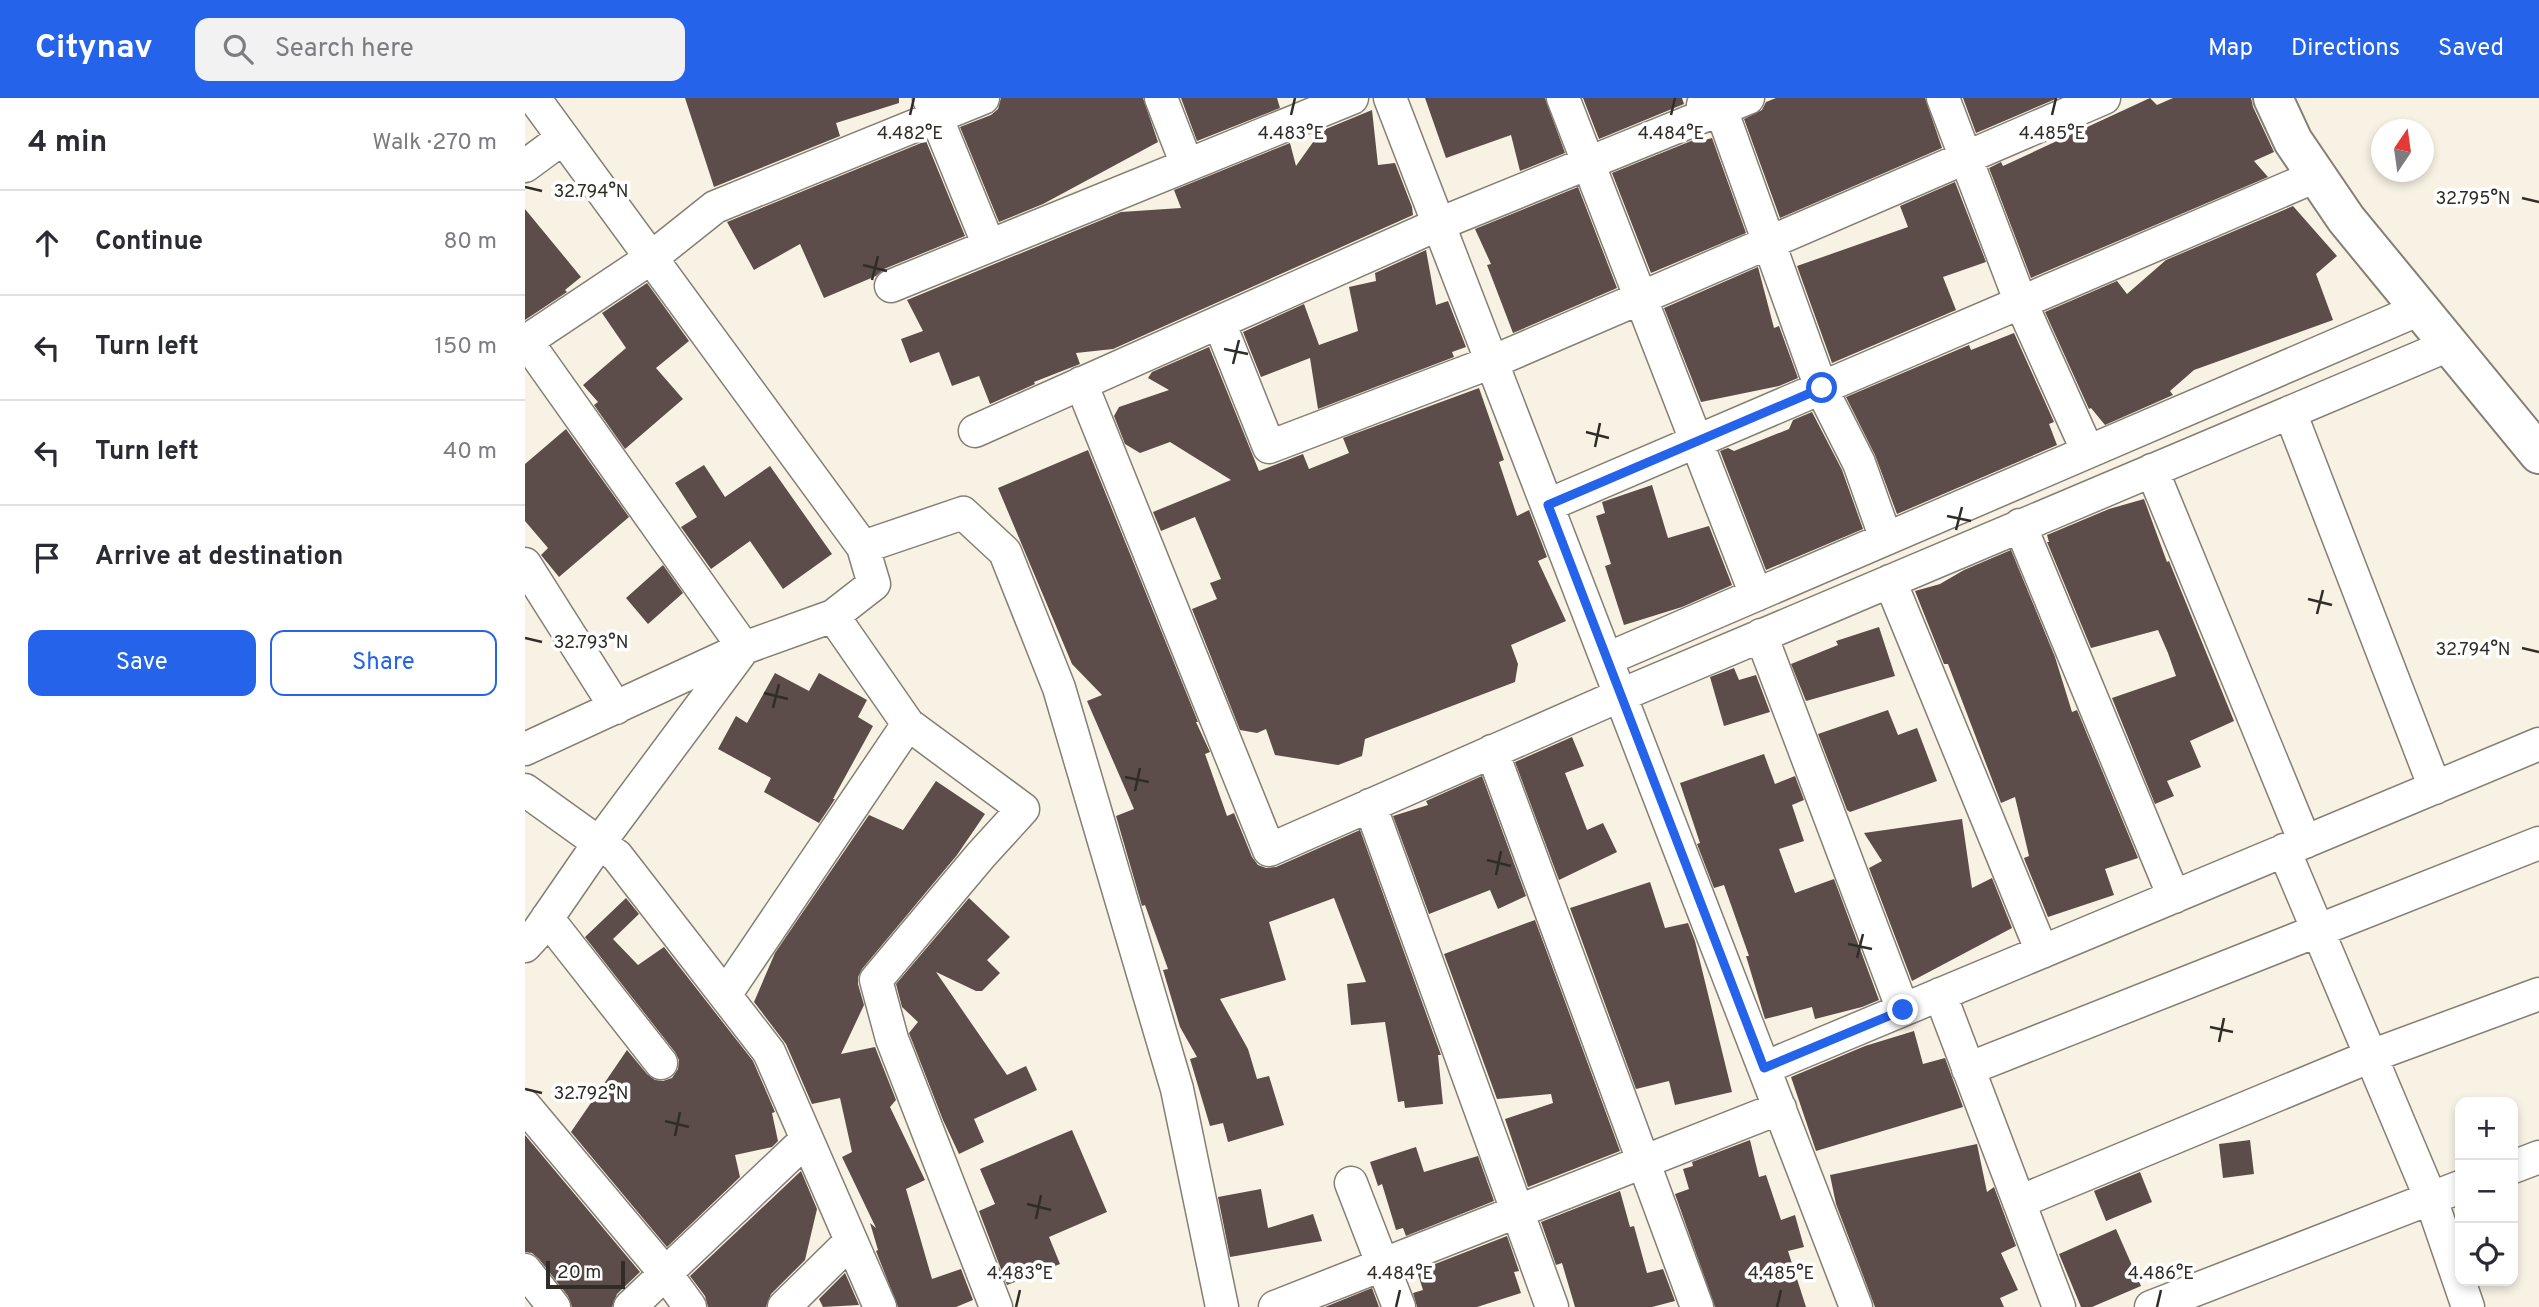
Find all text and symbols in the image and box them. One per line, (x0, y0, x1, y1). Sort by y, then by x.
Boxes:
search box (195, 18, 685, 81)
text: Citynav (35, 28, 153, 70)
icon: search (219, 30, 257, 68)
text: Search here (275, 33, 414, 66)
text: Map (2208, 34, 2253, 64)
text: Directions (2291, 34, 2400, 64)
text: Saved (2438, 34, 2504, 64)
north arrow (2371, 119, 2434, 182)
text: 4.482°E (877, 123, 943, 146)
text: 4.483°E (1258, 123, 1324, 146)
text: 4.484°E (1638, 123, 1704, 146)
text: 4.485°E (2019, 123, 2085, 146)
text: 4 min (28, 125, 107, 162)
text: Walk · 270 m (372, 129, 497, 158)
text: 32.794°N (553, 181, 629, 204)
text: 32.795°N (2435, 188, 2511, 211)
icon: ahead (28, 224, 66, 262)
text: Continue (95, 226, 203, 259)
text: 80 m (444, 228, 497, 257)
icon: left (28, 329, 66, 367)
text: Turn left (95, 331, 199, 364)
text: 150 m (435, 333, 497, 362)
route start (1806, 372, 1837, 403)
icon: left (28, 434, 66, 472)
text: Turn left (95, 436, 199, 469)
text: 40 m (443, 438, 497, 467)
icon: arrive (28, 539, 66, 577)
text: Arrive at destination (95, 541, 343, 574)
button: Save (28, 630, 256, 696)
button: Share (270, 630, 497, 696)
text: 32.793°N (554, 632, 628, 655)
text: 32.794°N (2435, 639, 2511, 662)
route end (1887, 994, 1918, 1025)
text: 32.792°N (553, 1083, 629, 1106)
map controls (2455, 1097, 2518, 1286)
button: + (2455, 1097, 2518, 1160)
button: − (2455, 1160, 2518, 1223)
button: locate (2455, 1223, 2518, 1286)
scale bar (546, 1258, 625, 1290)
text: 20 m (557, 1261, 601, 1285)
text: 4.483°E (987, 1263, 1053, 1286)
text: 4.484°E (1367, 1263, 1433, 1286)
text: 4.485°E (1748, 1263, 1814, 1286)
text: 4.486°E (2128, 1263, 2194, 1286)

